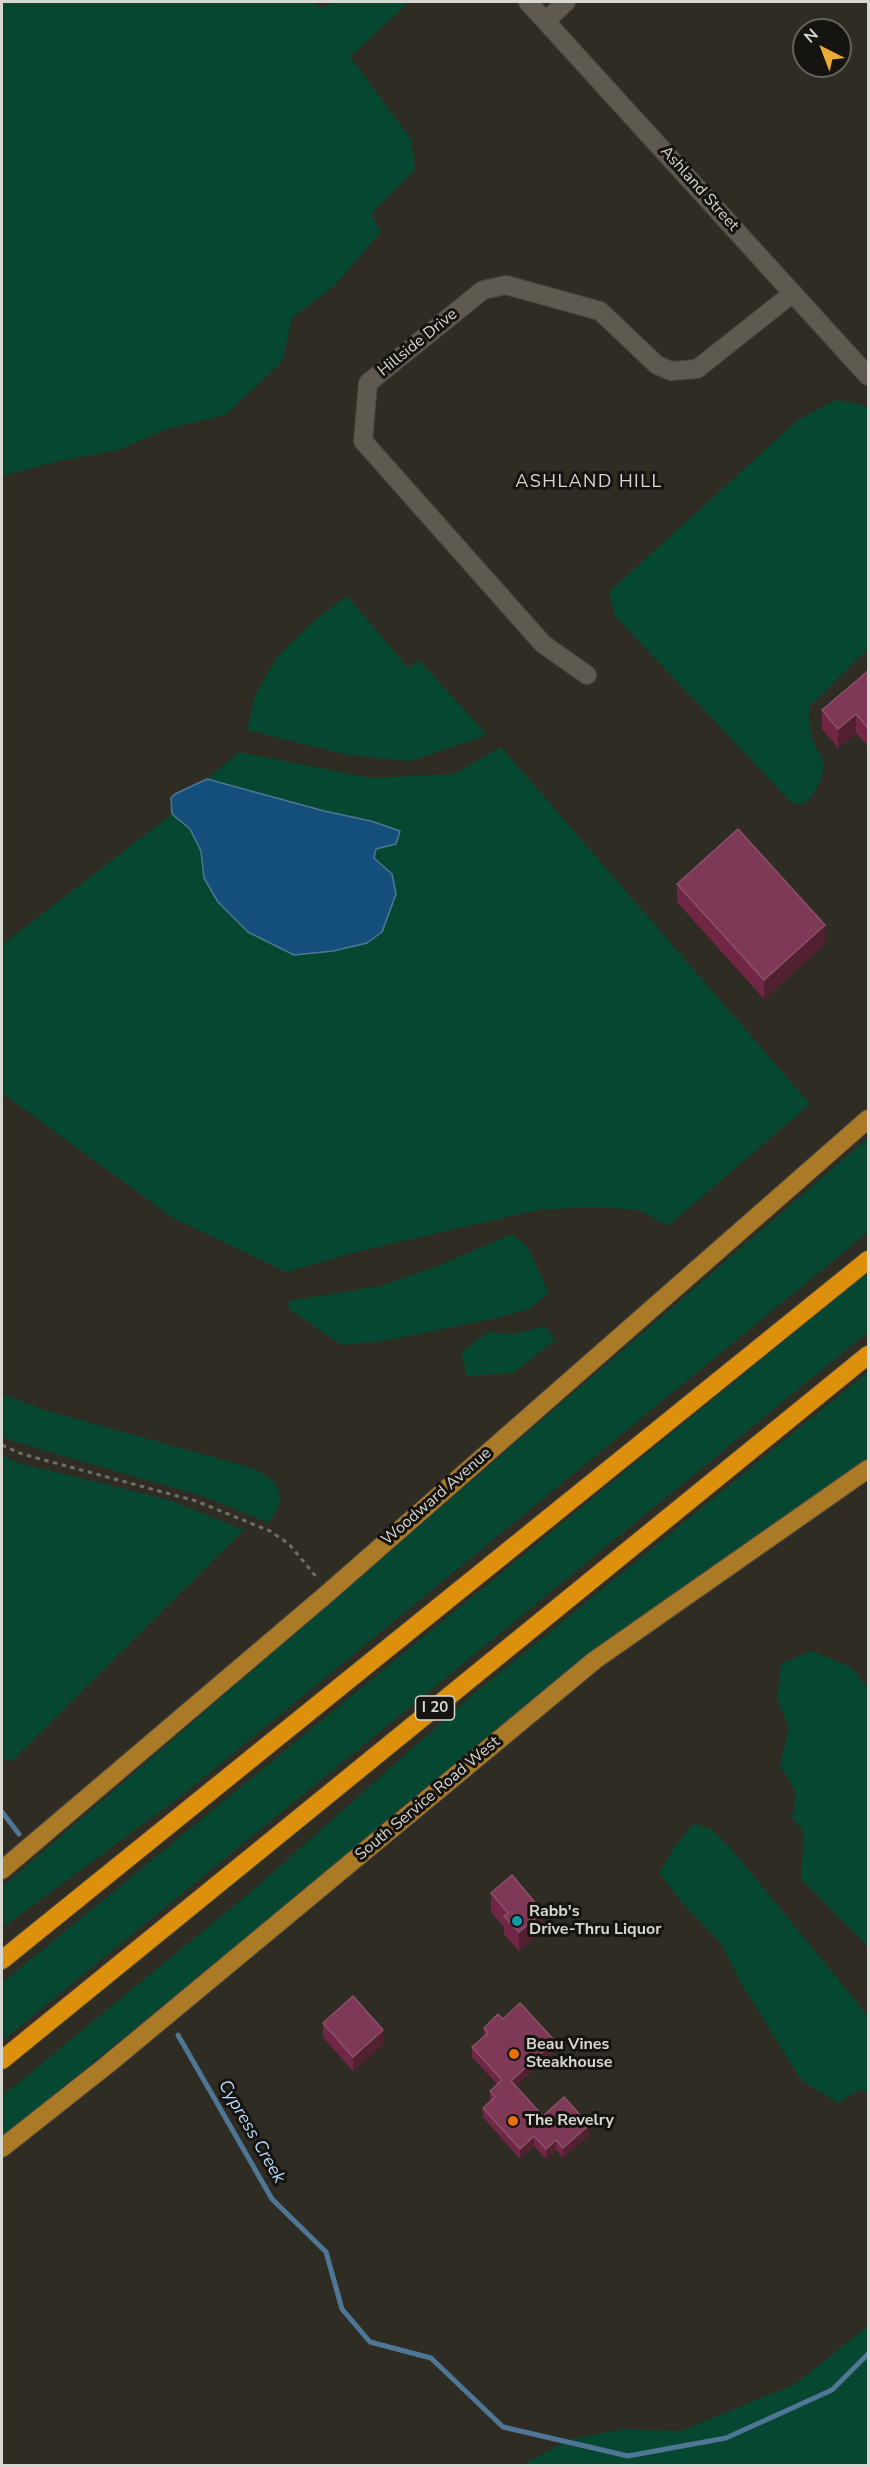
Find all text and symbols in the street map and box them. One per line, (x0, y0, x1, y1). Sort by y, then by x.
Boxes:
north arrow (792, 18, 852, 78)
text: N (799, 24, 823, 48)
street label: Ashland Street (656, 143, 742, 235)
street label: Hillside Drive (374, 305, 462, 381)
district label: ASHLAND HILL (515, 472, 663, 494)
street label: Woodward Avenue (378, 1444, 496, 1550)
road number: I 20 (416, 1696, 454, 1720)
street label: South Service Road West (352, 1733, 504, 1865)
place label: Rabb's Drive-Thru Liquor (529, 1902, 661, 1940)
marker: Rabb's Drive-Thru Liquor (510, 1914, 524, 1928)
place label: Beau Vines Steakhouse (526, 2035, 612, 2073)
marker: Beau Vines Steakhouse (507, 2047, 521, 2061)
water label: Cypress Creek (213, 2076, 289, 2188)
place label: The Revelry (525, 2111, 614, 2131)
marker: The Revelry (506, 2114, 520, 2128)

